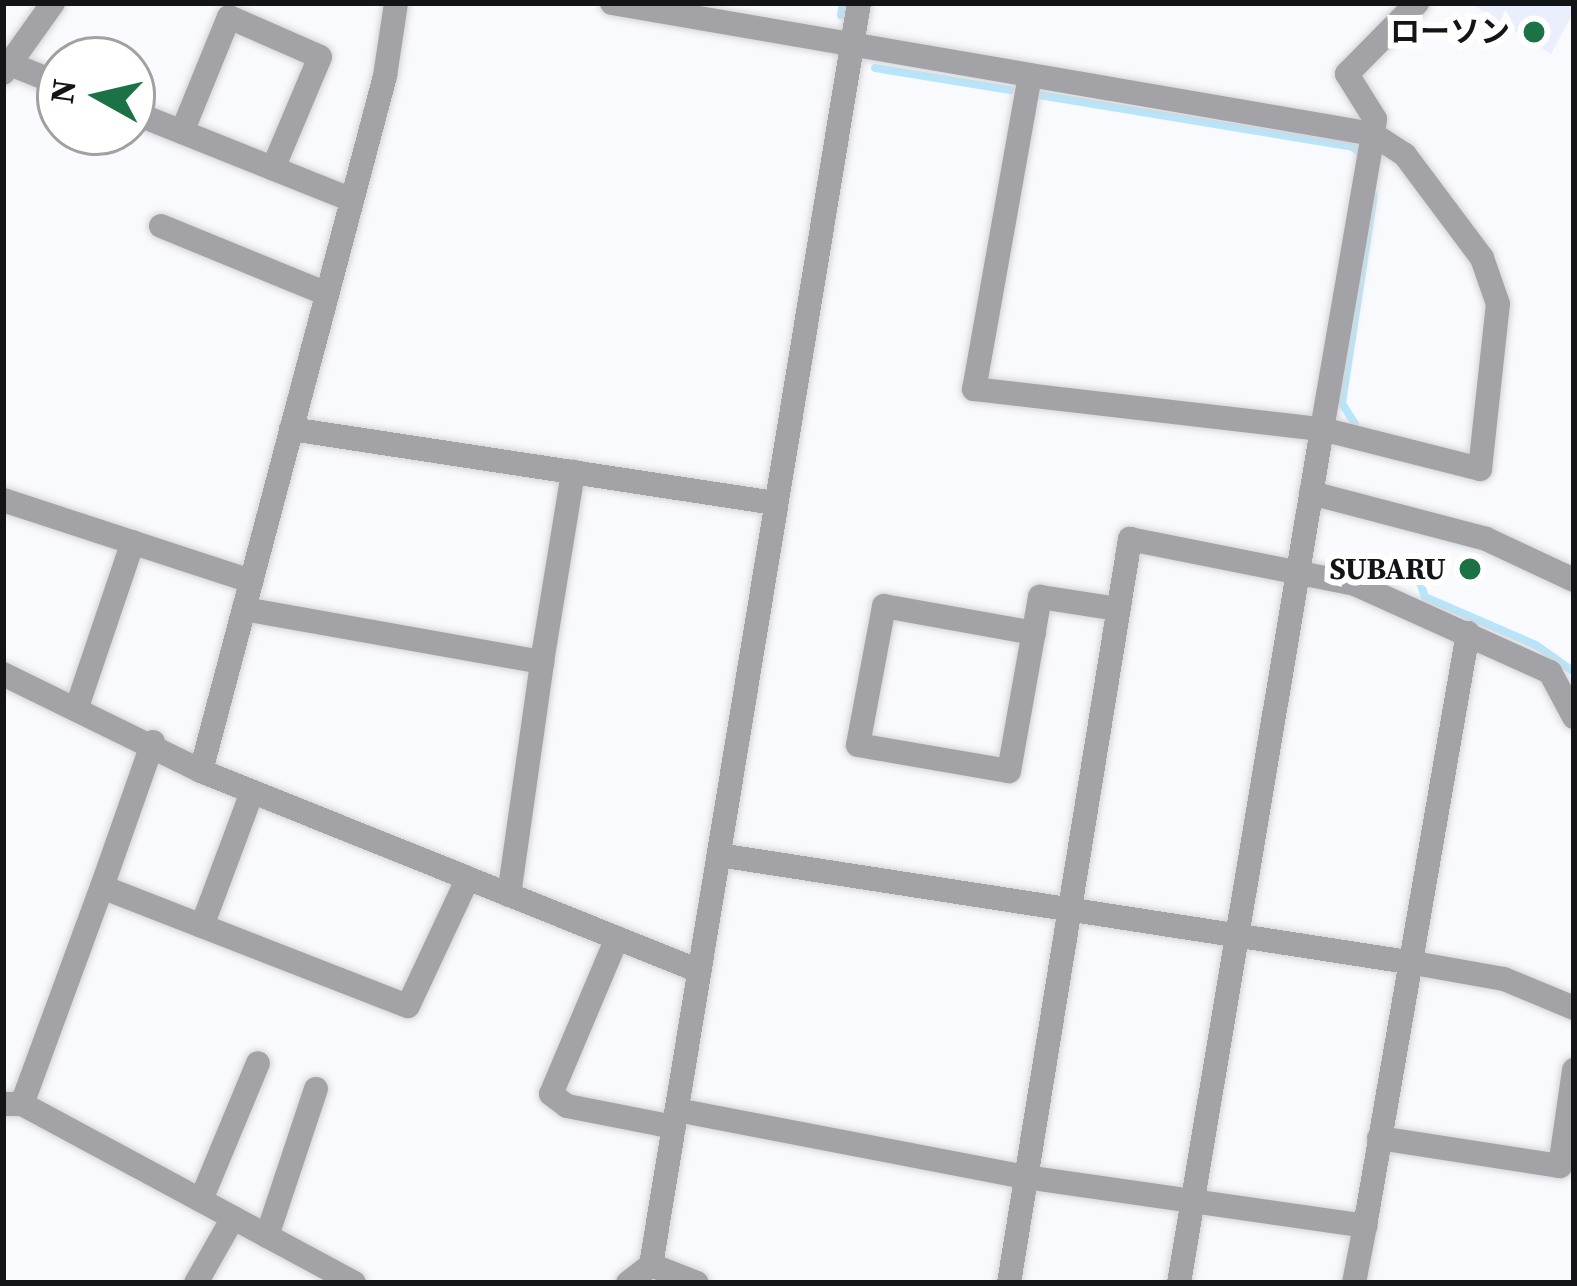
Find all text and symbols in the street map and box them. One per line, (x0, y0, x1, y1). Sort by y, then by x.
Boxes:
place label: ローソン (1390, 14, 1510, 50)
marker: ローソン (1521, 19, 1547, 45)
north arrow (36, 36, 156, 156)
text: N (39, 76, 87, 106)
place label: SUBARU (1330, 551, 1446, 587)
marker: SUBARU (1457, 556, 1483, 582)

